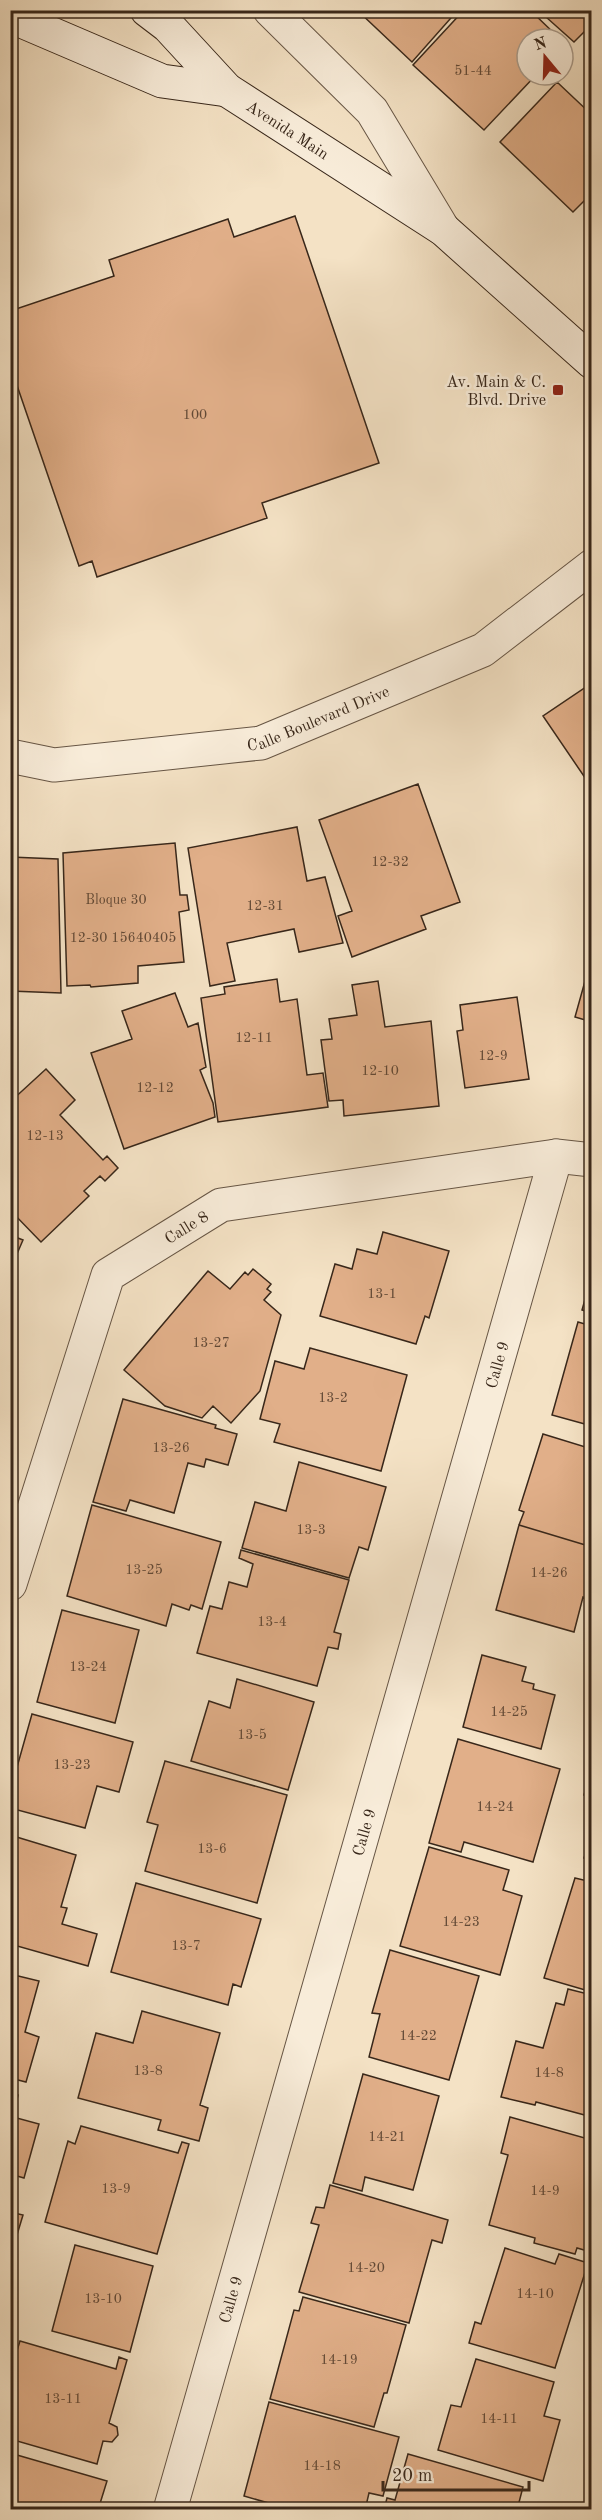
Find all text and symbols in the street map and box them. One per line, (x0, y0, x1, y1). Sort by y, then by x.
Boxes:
north arrow (515, 27, 575, 87)
text: N (532, 35, 550, 54)
house number: 51-44 (454, 64, 492, 78)
street label: Avenida Main (243, 99, 331, 163)
place label: Av. Main & C. Blvd. Drive (446, 375, 546, 409)
marker: Av. Main & C. Blvd. Drive (551, 383, 565, 397)
house number: 100 (183, 408, 207, 422)
street label: Calle Boulevard Drive (246, 684, 392, 754)
house number: 12-32 (371, 855, 409, 869)
house number: Bloque 30 (85, 893, 147, 907)
house number: 12-31 (246, 899, 284, 913)
house number: 12-30 15640405 (70, 931, 176, 945)
house number: 12-11 (235, 1031, 273, 1045)
house number: 12-9 (478, 1049, 508, 1063)
house number: 12-10 (361, 1064, 399, 1078)
house number: 12-12 (136, 1081, 174, 1095)
house number: 12-13 (26, 1129, 64, 1143)
street label: Calle 8 (162, 1209, 212, 1248)
house number: 13-1 (367, 1287, 397, 1301)
house number: 13-27 (192, 1336, 230, 1350)
street label: Calle 9 (484, 1340, 513, 1391)
house number: 13-2 (318, 1391, 348, 1405)
house number: 13-26 (152, 1441, 190, 1455)
house number: 13-3 (296, 1523, 326, 1537)
house number: 13-25 (125, 1563, 163, 1577)
house number: 14-26 (530, 1566, 568, 1580)
house number: 13-4 (257, 1615, 287, 1629)
house number: 13-24 (69, 1660, 107, 1674)
house number: 14-25 (490, 1705, 528, 1719)
house number: 13-5 (237, 1728, 267, 1742)
house number: 13-23 (53, 1758, 91, 1772)
house number: 14-24 (476, 1800, 514, 1814)
street label: Calle 9 (351, 1807, 380, 1858)
house number: 13-6 (197, 1842, 227, 1856)
house number: 14-23 (442, 1915, 480, 1929)
house number: 13-7 (171, 1939, 201, 1953)
house number: 14-22 (399, 2029, 437, 2043)
house number: 13-8 (133, 2064, 163, 2078)
house number: 14-8 (534, 2066, 564, 2080)
house number: 14-21 (368, 2130, 406, 2144)
house number: 13-9 (101, 2182, 131, 2196)
house number: 14-9 (530, 2184, 560, 2198)
house number: 14-20 (347, 2261, 385, 2275)
street label: Calle 9 (218, 2274, 246, 2325)
house number: 14-10 (516, 2287, 554, 2301)
house number: 13-10 (84, 2292, 122, 2306)
house number: 14-19 (320, 2353, 358, 2367)
house number: 13-11 (44, 2392, 82, 2406)
house number: 14-11 (480, 2412, 518, 2426)
scale bar (383, 2454, 528, 2492)
house number: 14-18 (303, 2459, 341, 2473)
text: 20 m (392, 2467, 432, 2485)

